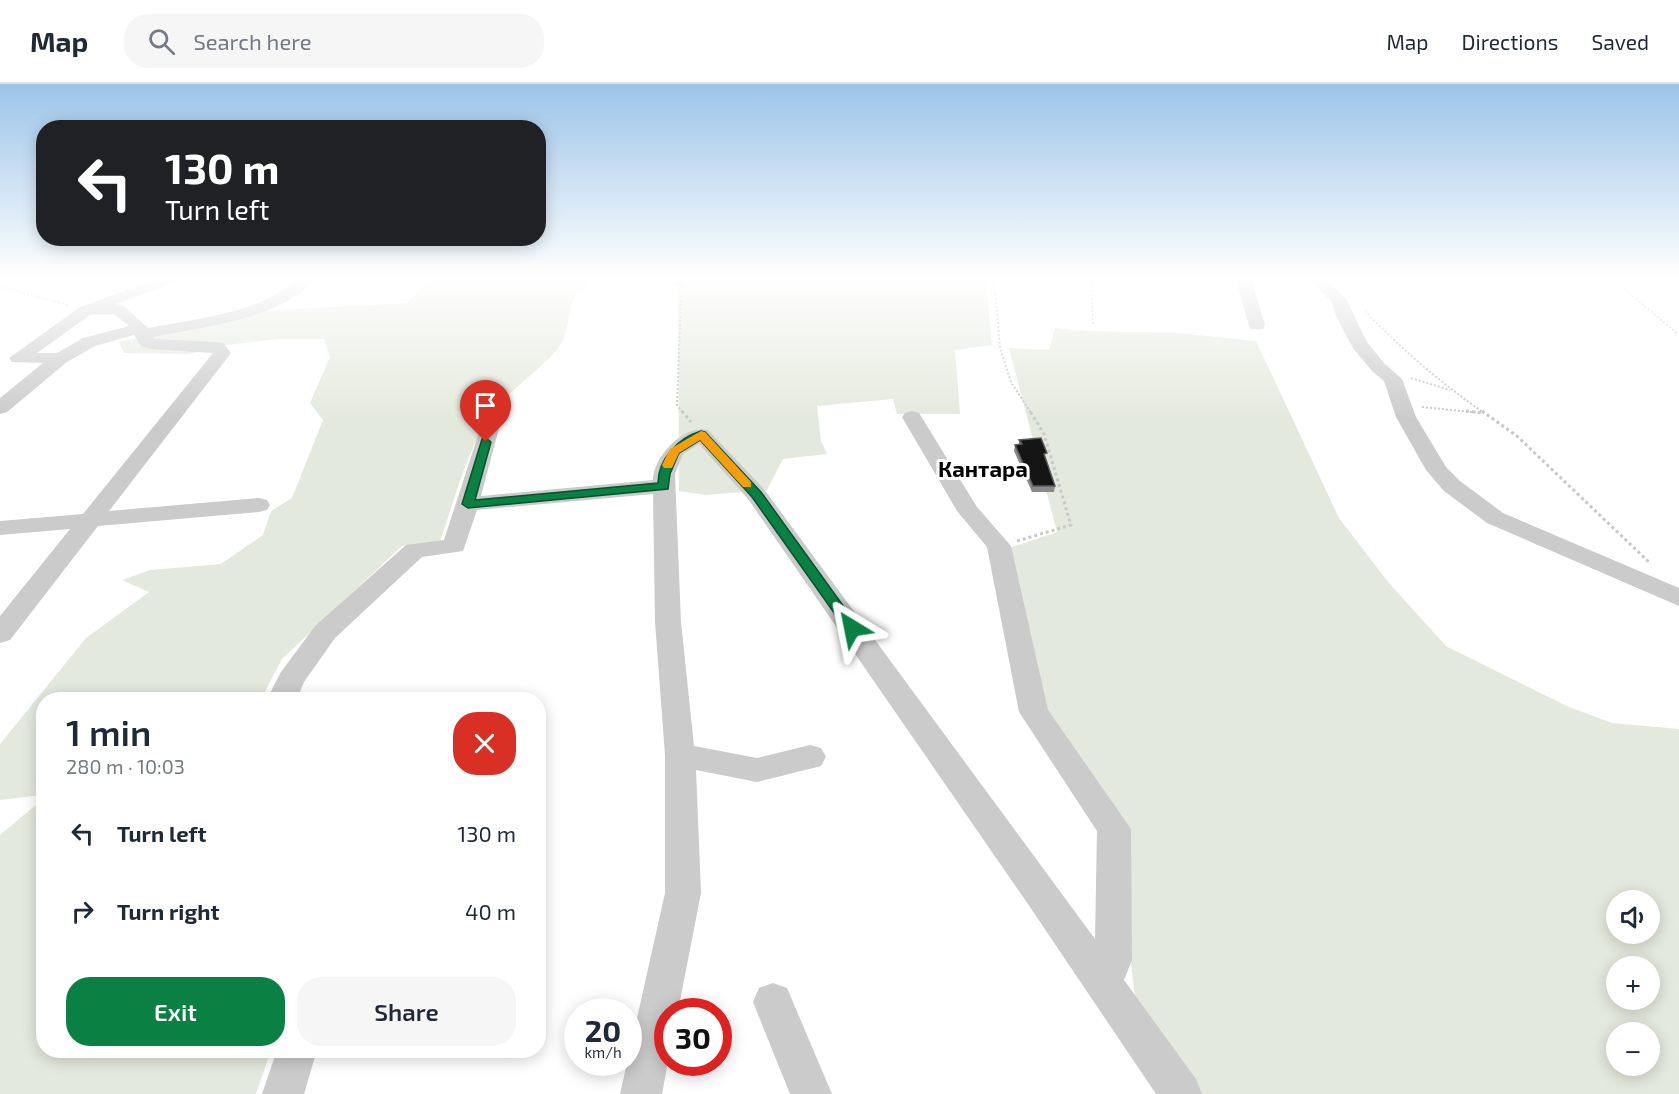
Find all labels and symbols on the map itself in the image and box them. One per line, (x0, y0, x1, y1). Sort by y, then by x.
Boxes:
pin (460, 380, 511, 442)
district label: Кантара (938, 455, 1028, 481)
position arrow (820, 596, 884, 660)
speed limit sign: 30 (654, 998, 732, 1076)

